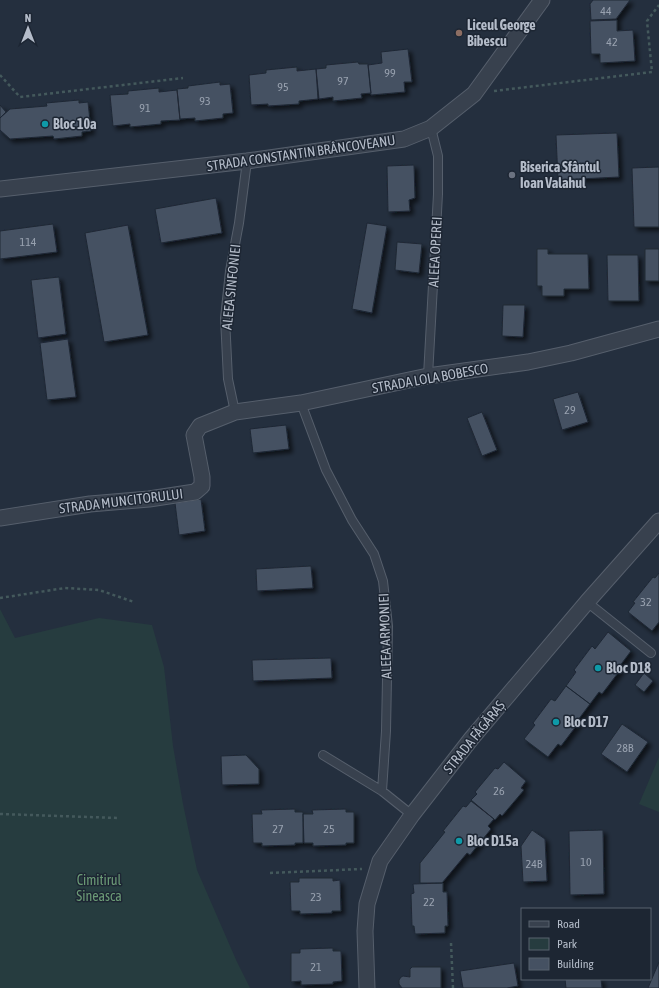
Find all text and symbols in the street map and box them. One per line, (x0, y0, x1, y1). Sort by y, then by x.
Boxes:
house number: 44 (600, 4, 612, 18)
north arrow (8, 8, 48, 48)
text: N (25, 12, 31, 24)
place label: Liceul George Bibescu (467, 17, 536, 49)
marker: Liceul George Bibescu (454, 28, 464, 38)
house number: 42 (606, 35, 618, 49)
house number: 99 (384, 66, 396, 80)
house number: 97 (337, 74, 349, 88)
house number: 95 (277, 80, 289, 94)
house number: 93 (199, 94, 211, 108)
house number: 91 (139, 101, 151, 115)
place label: Bloc 10a (53, 116, 97, 132)
marker: Bloc 10a (40, 119, 50, 129)
street label: STRADA CONSTANTIN BRÂNCOVEANU (206, 132, 396, 174)
place label: Biserica Sfântul Ioan Valahul (520, 159, 600, 191)
marker: Biserica Sfântul Ioan Valahul (507, 170, 517, 180)
street label: ALEEA OPEREI (425, 216, 445, 288)
house number: 114 (20, 235, 37, 249)
street label: ALEEA SINFONIEI (219, 243, 243, 331)
street label: STRADA LOLA BOBESCO (371, 360, 489, 396)
house number: 29 (564, 403, 576, 417)
street label: STRADA MUNCITORULUI (58, 485, 184, 517)
street label: ALEEA ARMONIEI (376, 593, 394, 679)
house number: 32 (640, 595, 652, 609)
place label: Bloc D18 (606, 660, 651, 676)
marker: Bloc D18 (593, 663, 603, 673)
street label: STRADA FĂGĂRAȘ (439, 697, 508, 777)
place label: Bloc D17 (564, 714, 609, 730)
marker: Bloc D17 (551, 717, 561, 727)
house number: 28B (617, 741, 634, 755)
house number: 26 (493, 784, 505, 798)
house number: 27 (272, 822, 284, 836)
house number: 25 (323, 822, 335, 836)
place label: Bloc D15a (467, 833, 519, 849)
marker: Bloc D15a (454, 836, 464, 846)
house number: 10 (580, 855, 592, 869)
house number: 24B (526, 857, 543, 871)
park label: Cimitirul Sineasca (76, 872, 122, 904)
house number: 23 (310, 890, 322, 904)
house number: 22 (423, 895, 435, 909)
legend (521, 908, 651, 980)
text: Road (557, 917, 580, 931)
text: Park (557, 937, 578, 951)
text: Building (557, 957, 595, 971)
house number: 21 (310, 960, 322, 974)

